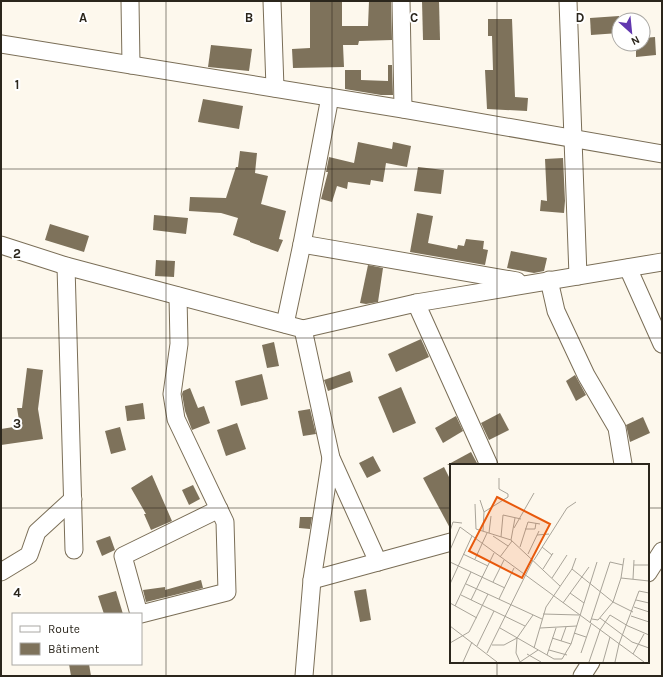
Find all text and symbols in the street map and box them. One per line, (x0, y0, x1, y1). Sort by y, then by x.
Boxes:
text: A (79, 10, 87, 25)
text: B (245, 10, 253, 25)
text: C (410, 10, 418, 25)
text: D (576, 10, 585, 25)
north arrow (611, 12, 651, 52)
text: N (629, 33, 642, 48)
text: 1 (15, 77, 19, 92)
text: 2 (13, 246, 21, 261)
text: 3 (13, 416, 21, 431)
inset map (450, 464, 649, 663)
text: 4 (13, 585, 21, 600)
legend (12, 613, 142, 665)
text: Route (48, 622, 80, 636)
text: Bâtiment (48, 642, 100, 656)

